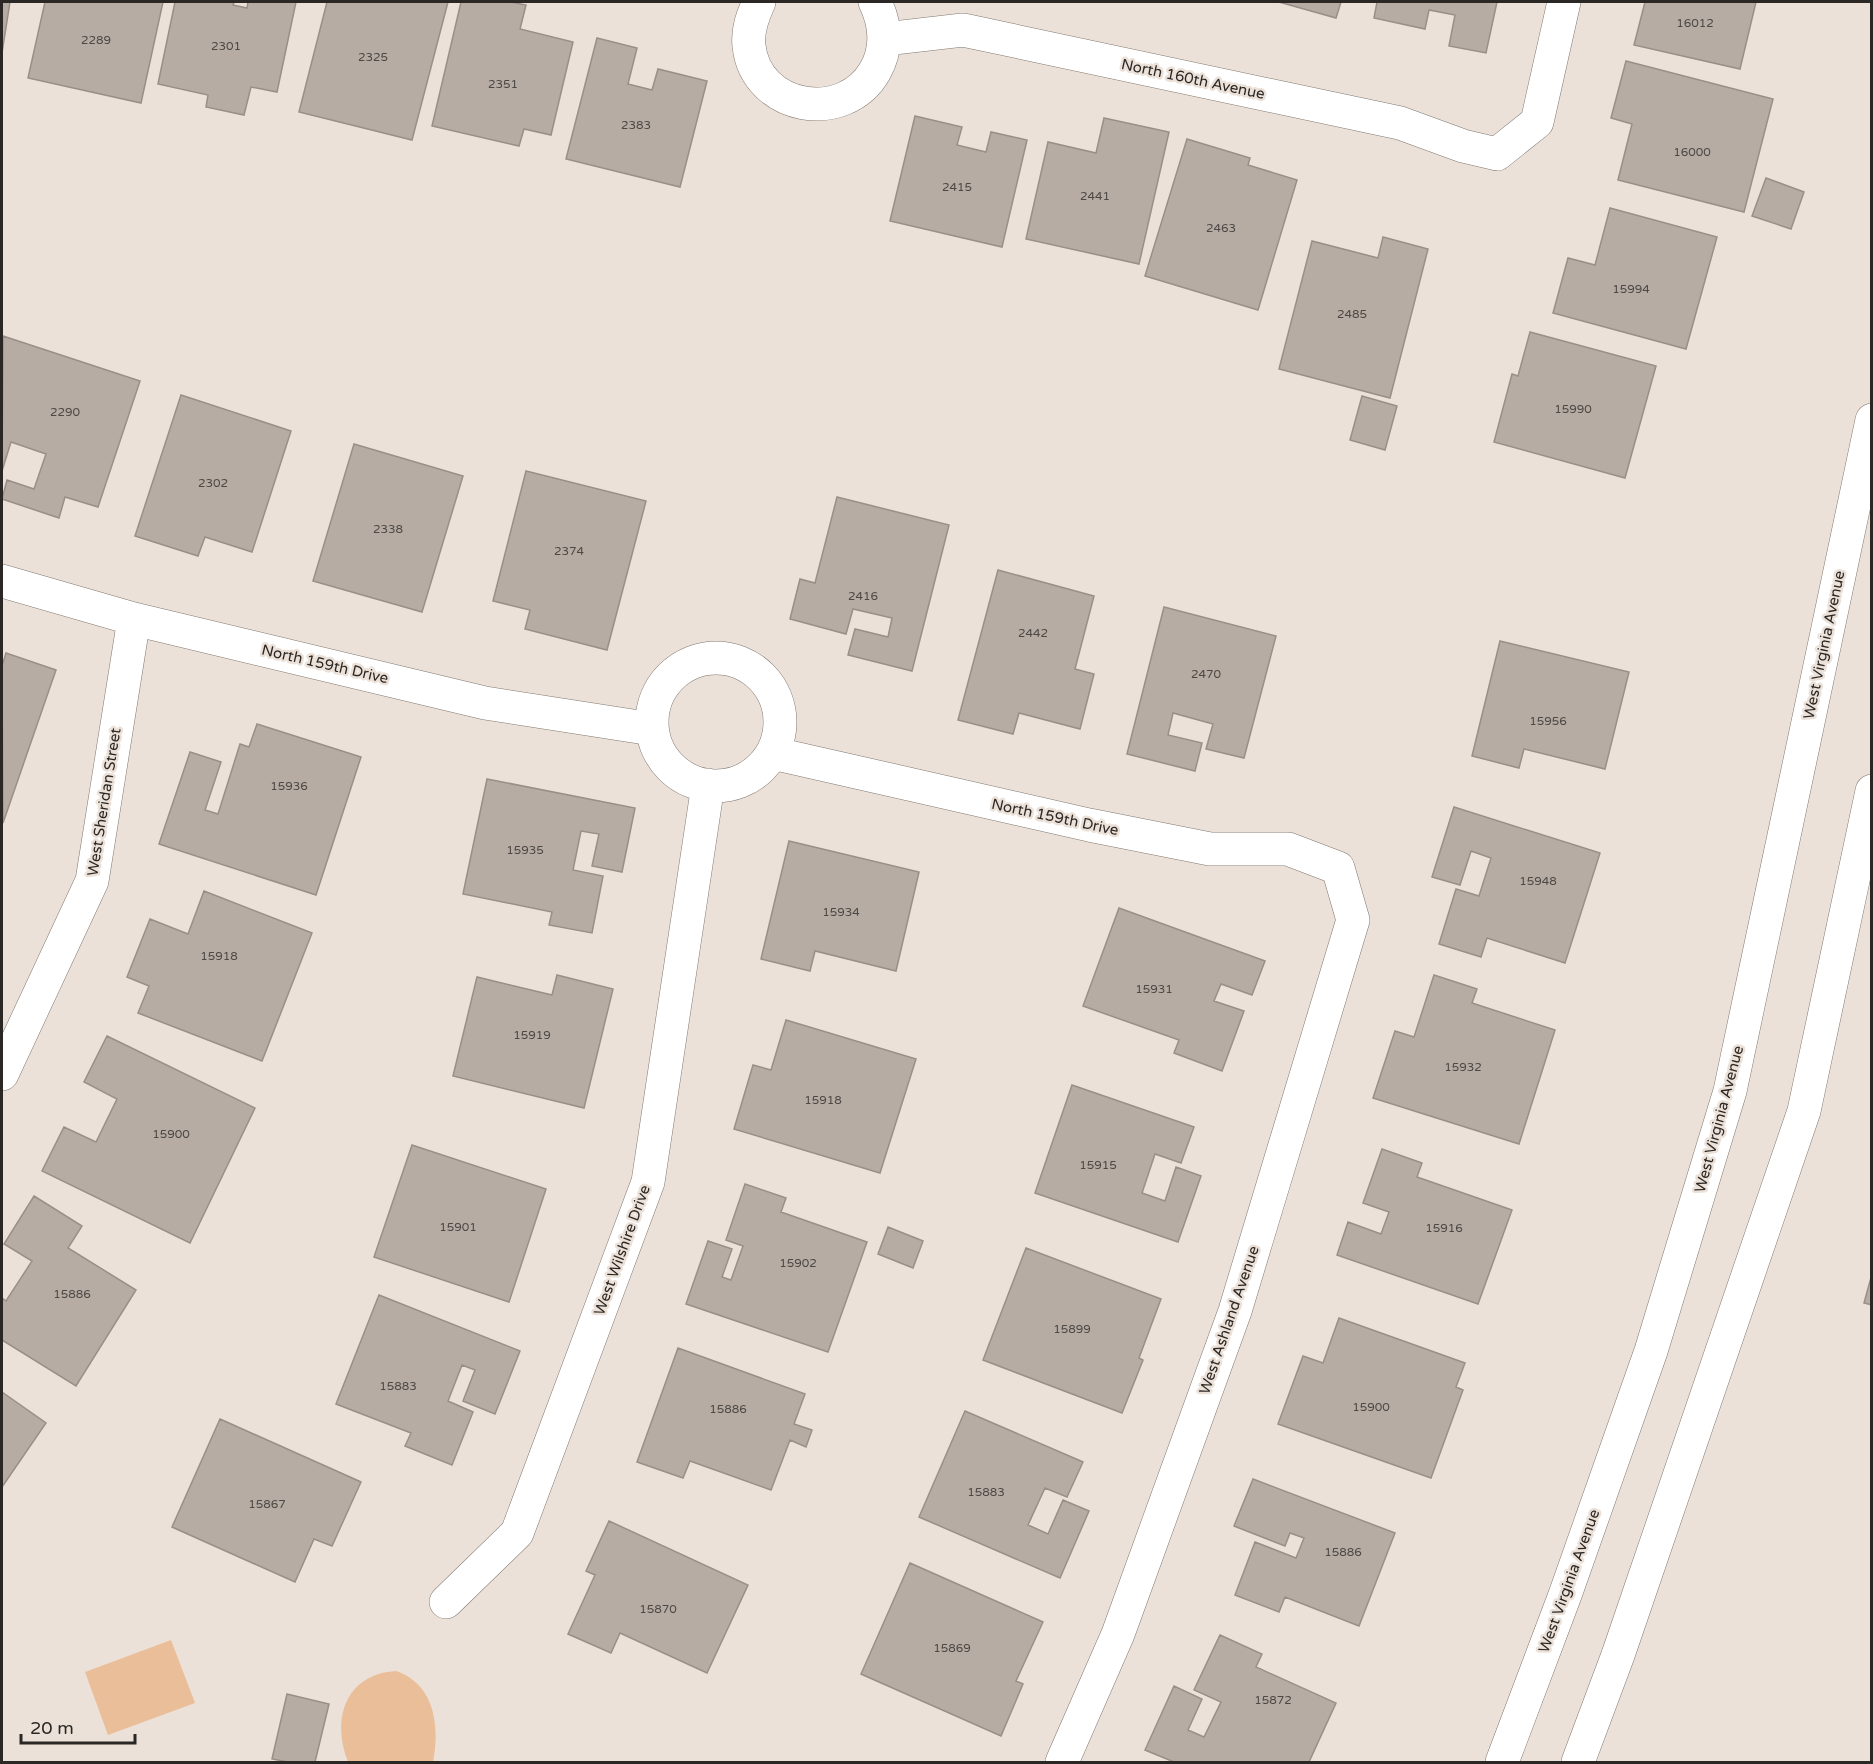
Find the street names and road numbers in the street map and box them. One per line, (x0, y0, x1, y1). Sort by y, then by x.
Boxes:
street label: North 160th Avenue (1120, 55, 1266, 103)
street label: West Virginia Avenue (1799, 569, 1849, 721)
street label: North 159th Drive (260, 641, 390, 687)
street label: West Sheridan Street (83, 726, 125, 877)
street label: North 159th Drive (990, 795, 1120, 839)
street label: West Virginia Avenue (1691, 1044, 1747, 1194)
street label: West Wilshire Drive (590, 1182, 654, 1318)
street label: West Ashland Avenue (1195, 1243, 1263, 1397)
street label: West Virginia Avenue (1535, 1507, 1603, 1655)

